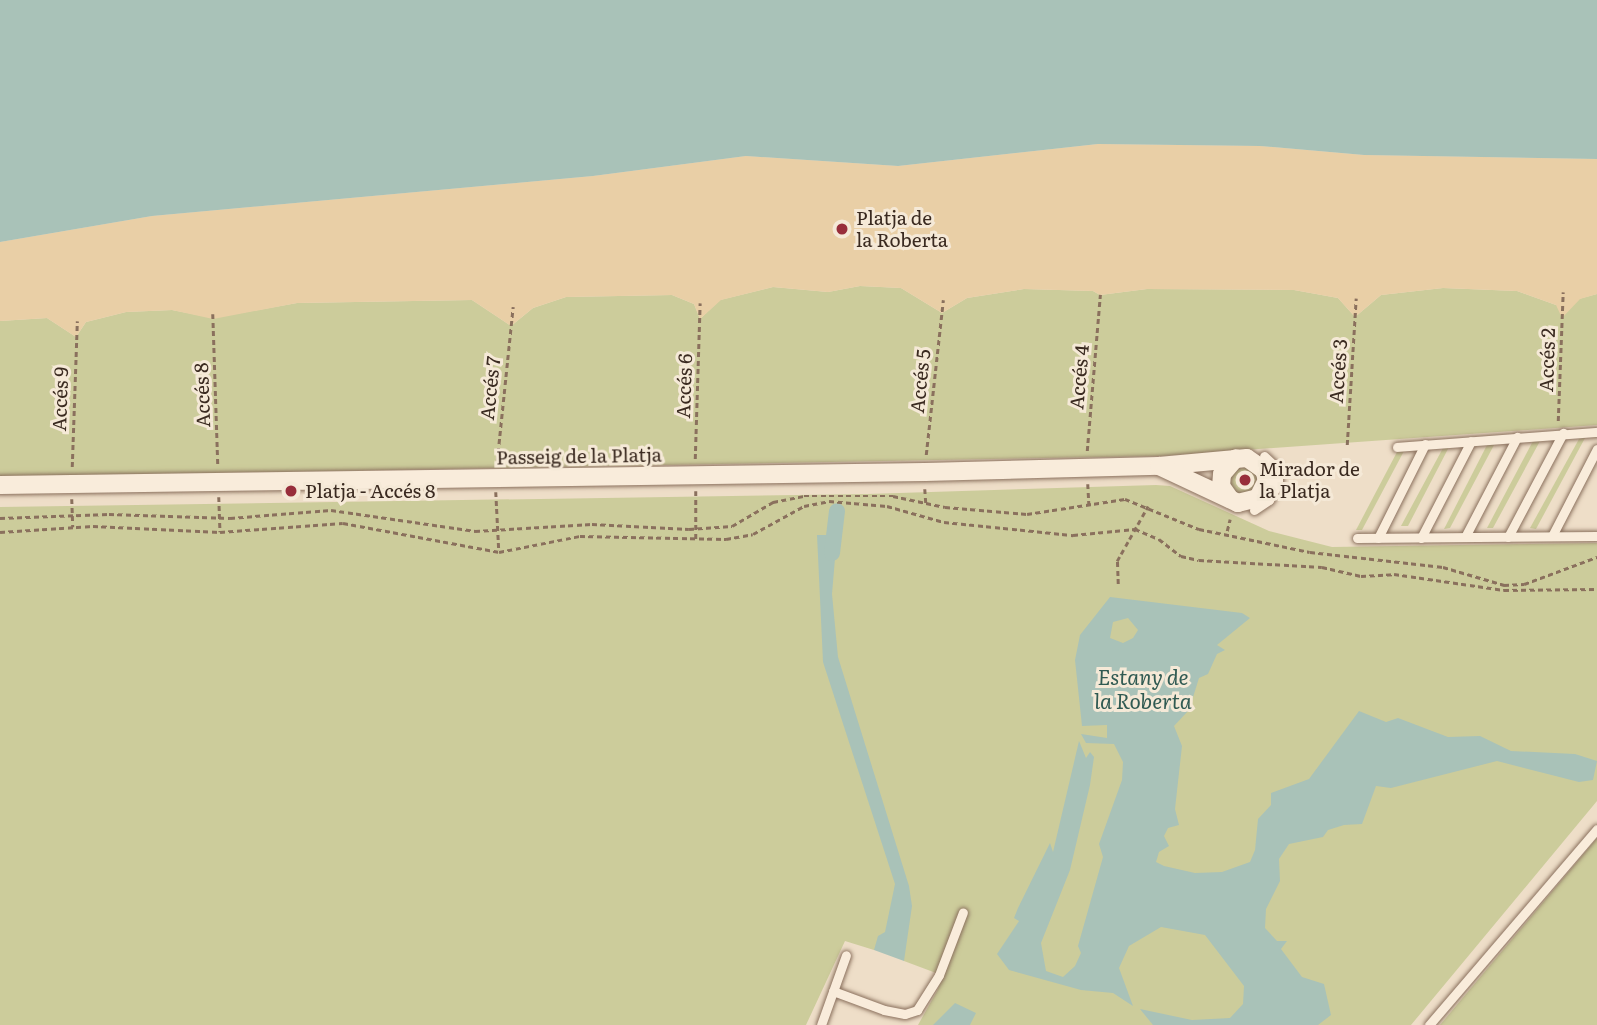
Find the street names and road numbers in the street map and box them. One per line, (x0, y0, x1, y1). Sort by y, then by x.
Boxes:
street label: Accés 2 (1534, 328, 1560, 392)
street label: Accés 3 (1324, 338, 1352, 404)
street label: Accés 4 (1065, 344, 1093, 410)
street label: Accés 5 (905, 348, 935, 414)
street label: Accés 6 (671, 353, 697, 419)
street label: Accés 7 (475, 355, 505, 421)
street label: Accés 8 (189, 362, 215, 428)
street label: Accés 9 (47, 366, 73, 432)
street label: Passeig de la Platja (496, 443, 662, 469)

